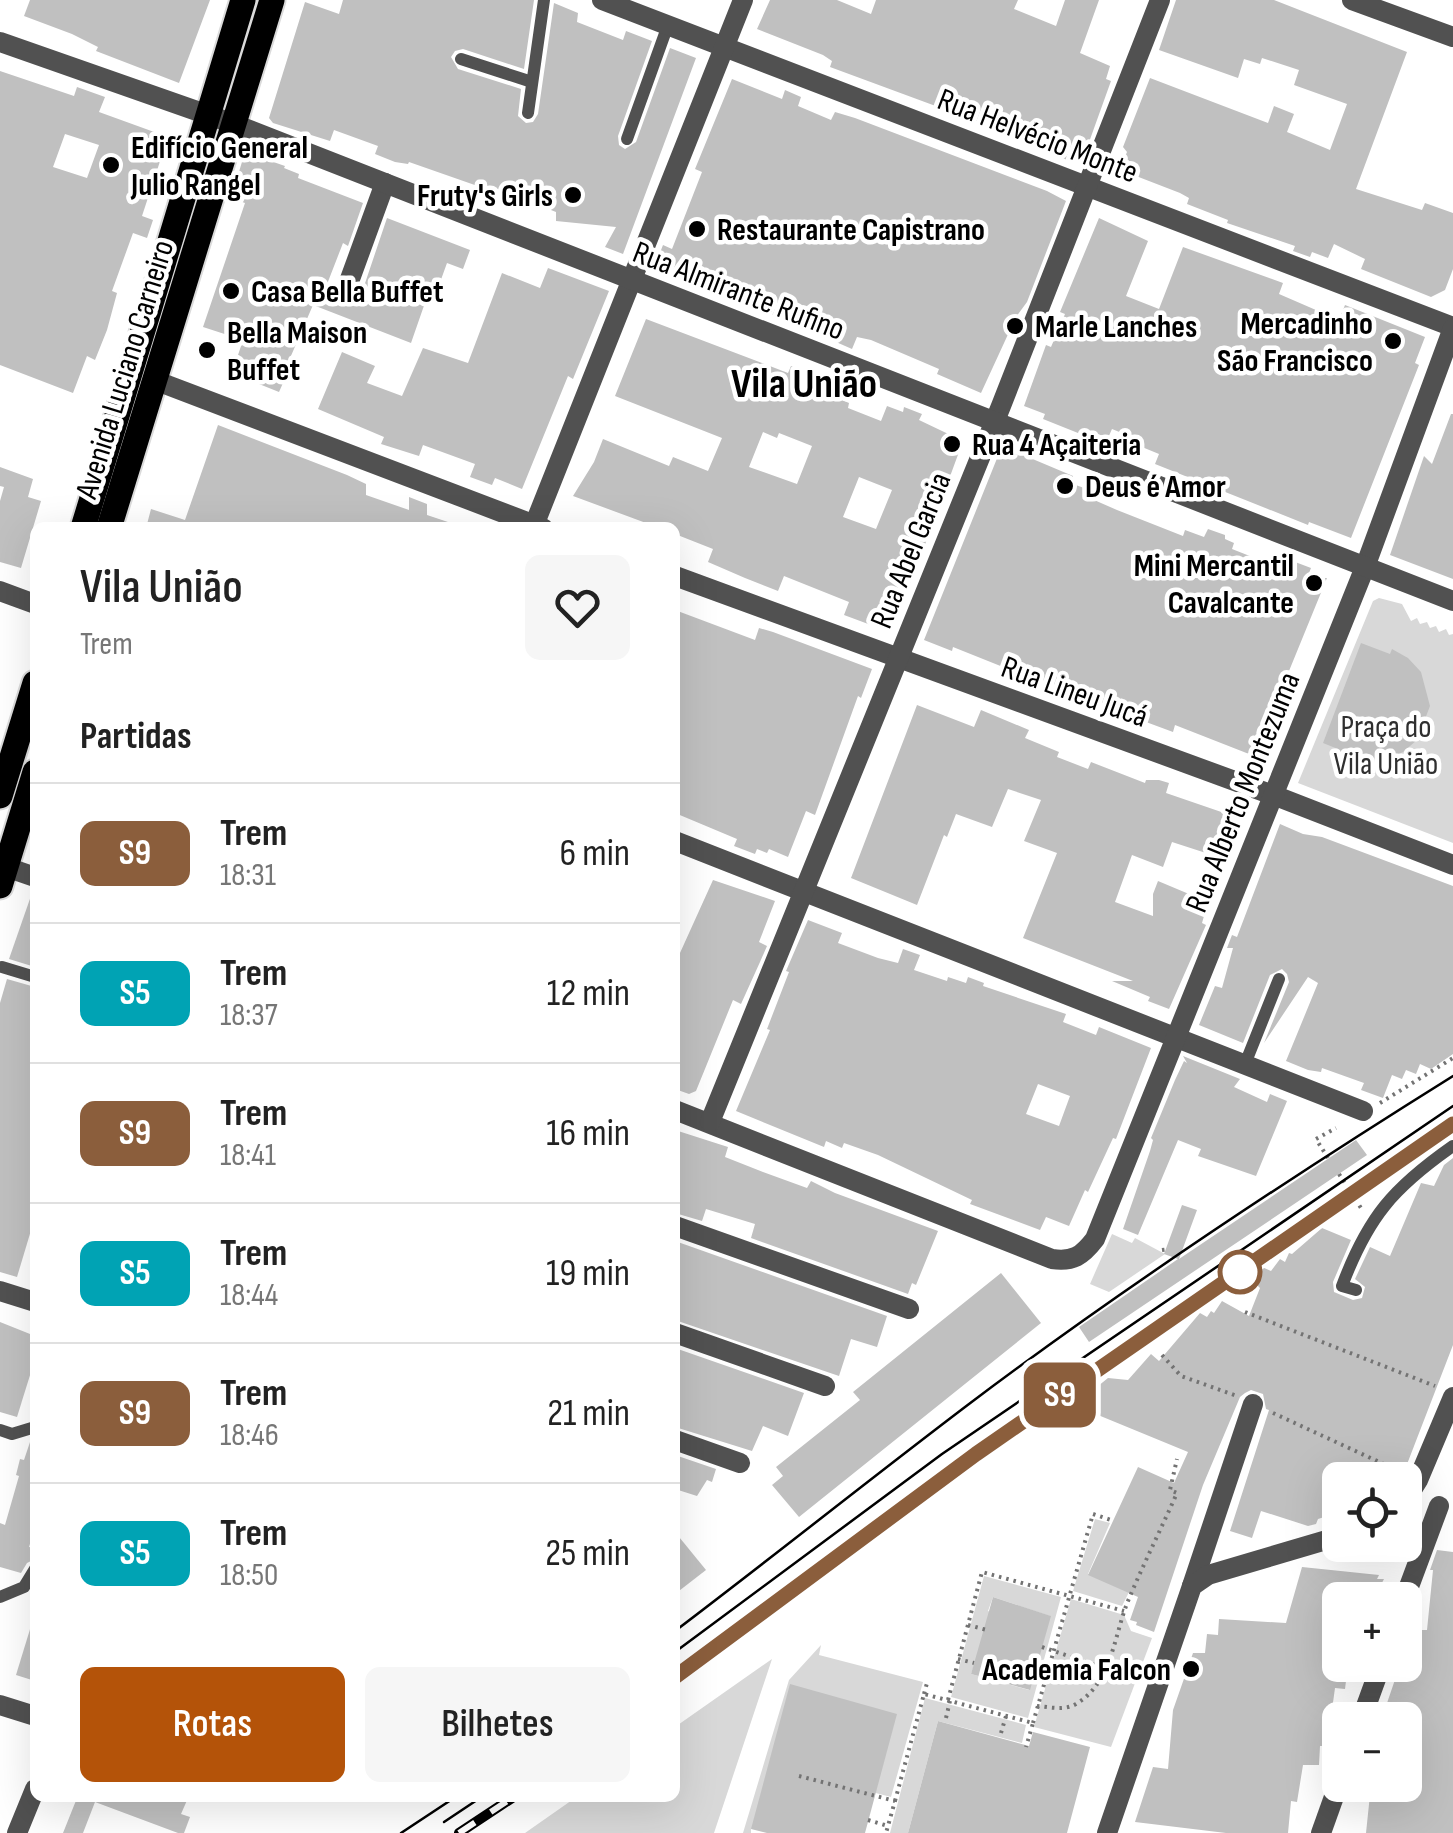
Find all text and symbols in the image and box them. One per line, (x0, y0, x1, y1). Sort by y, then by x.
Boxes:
street label: Rua Helvécio Monte (932, 80, 1143, 192)
place label: Edifício General Julio Rangel (130, 129, 308, 205)
marker: Edifício General Julio Rangel (100, 154, 122, 176)
place label: Fruty's Girls (417, 177, 553, 216)
marker: Fruty's Girls (562, 184, 584, 206)
place label: Restaurante Capistrano (717, 211, 985, 250)
marker: Restaurante Capistrano (686, 218, 708, 240)
street label: Rua Almirante Rufino (627, 233, 850, 350)
street label: Avenida Luciano Carneiro (67, 236, 183, 504)
place label: Casa Bella Buffet (251, 273, 444, 312)
marker: Casa Bella Buffet (220, 280, 242, 302)
place label: Mercadinho São Francisco (1217, 305, 1373, 381)
place label: Marle Lanches (1035, 308, 1197, 347)
place label: Bella Maison Buffet (227, 314, 367, 390)
marker: Marle Lanches (1004, 315, 1026, 337)
marker: Mercadinho São Francisco (1382, 330, 1404, 352)
marker: Bella Maison Buffet (196, 339, 218, 361)
district label: Vila União (731, 359, 877, 410)
place label: Rua 4 Açaiteria (972, 426, 1141, 465)
marker: Rua 4 Açaiteria (941, 433, 963, 455)
street label: Rua Abel Garcia (862, 467, 960, 634)
place label: Deus é Amor (1085, 468, 1226, 507)
marker: Deus é Amor (1054, 475, 1076, 497)
place label: Mini Mercantil Cavalcante (1134, 547, 1294, 623)
button: heart (525, 555, 630, 660)
text: Vila União (80, 559, 243, 616)
marker: Mini Mercantil Cavalcante (1303, 572, 1325, 594)
text: Trem (80, 625, 133, 664)
street label: Rua Lineu Jucá (996, 648, 1153, 737)
street label: Rua Alberto Montezuma (1177, 667, 1309, 918)
park label: Praça do Vila União (1334, 708, 1438, 784)
text: Partidas (80, 714, 192, 759)
text: Trem (220, 811, 287, 856)
text: 6 min (560, 831, 630, 876)
text: S9 (119, 832, 151, 875)
text: 18:31 (220, 856, 276, 895)
text: Trem (220, 951, 287, 996)
text: 12 min (547, 971, 630, 1016)
text: S5 (119, 972, 151, 1015)
text: 18:37 (220, 996, 277, 1035)
text: Trem (220, 1091, 287, 1136)
text: 16 min (546, 1111, 630, 1156)
text: S9 (119, 1112, 151, 1155)
text: 18:41 (220, 1136, 276, 1175)
text: Trem (220, 1231, 287, 1276)
text: 19 min (546, 1251, 630, 1296)
unlabelled marker (1219, 1251, 1261, 1293)
text: S5 (119, 1252, 151, 1295)
text: 18:44 (220, 1276, 278, 1315)
line badge: S9 (1015, 1362, 1105, 1428)
text: Trem (220, 1371, 287, 1416)
text: S9 (1044, 1374, 1076, 1417)
text: 21 min (547, 1391, 630, 1436)
text: S9 (119, 1392, 151, 1435)
text: 18:46 (220, 1416, 279, 1455)
map controls (1322, 1462, 1422, 1802)
button: locate (1322, 1462, 1422, 1562)
text: Trem (220, 1511, 287, 1556)
text: 25 min (545, 1531, 630, 1576)
text: S5 (119, 1532, 151, 1575)
text: 18:50 (220, 1556, 278, 1595)
button: + (1322, 1582, 1422, 1682)
place label: Academia Falcon (981, 1651, 1171, 1690)
marker: Academia Falcon (1180, 1658, 1202, 1680)
button: Rotas (80, 1667, 345, 1782)
button: Bilhetes (365, 1667, 630, 1782)
button: − (1322, 1702, 1422, 1802)

